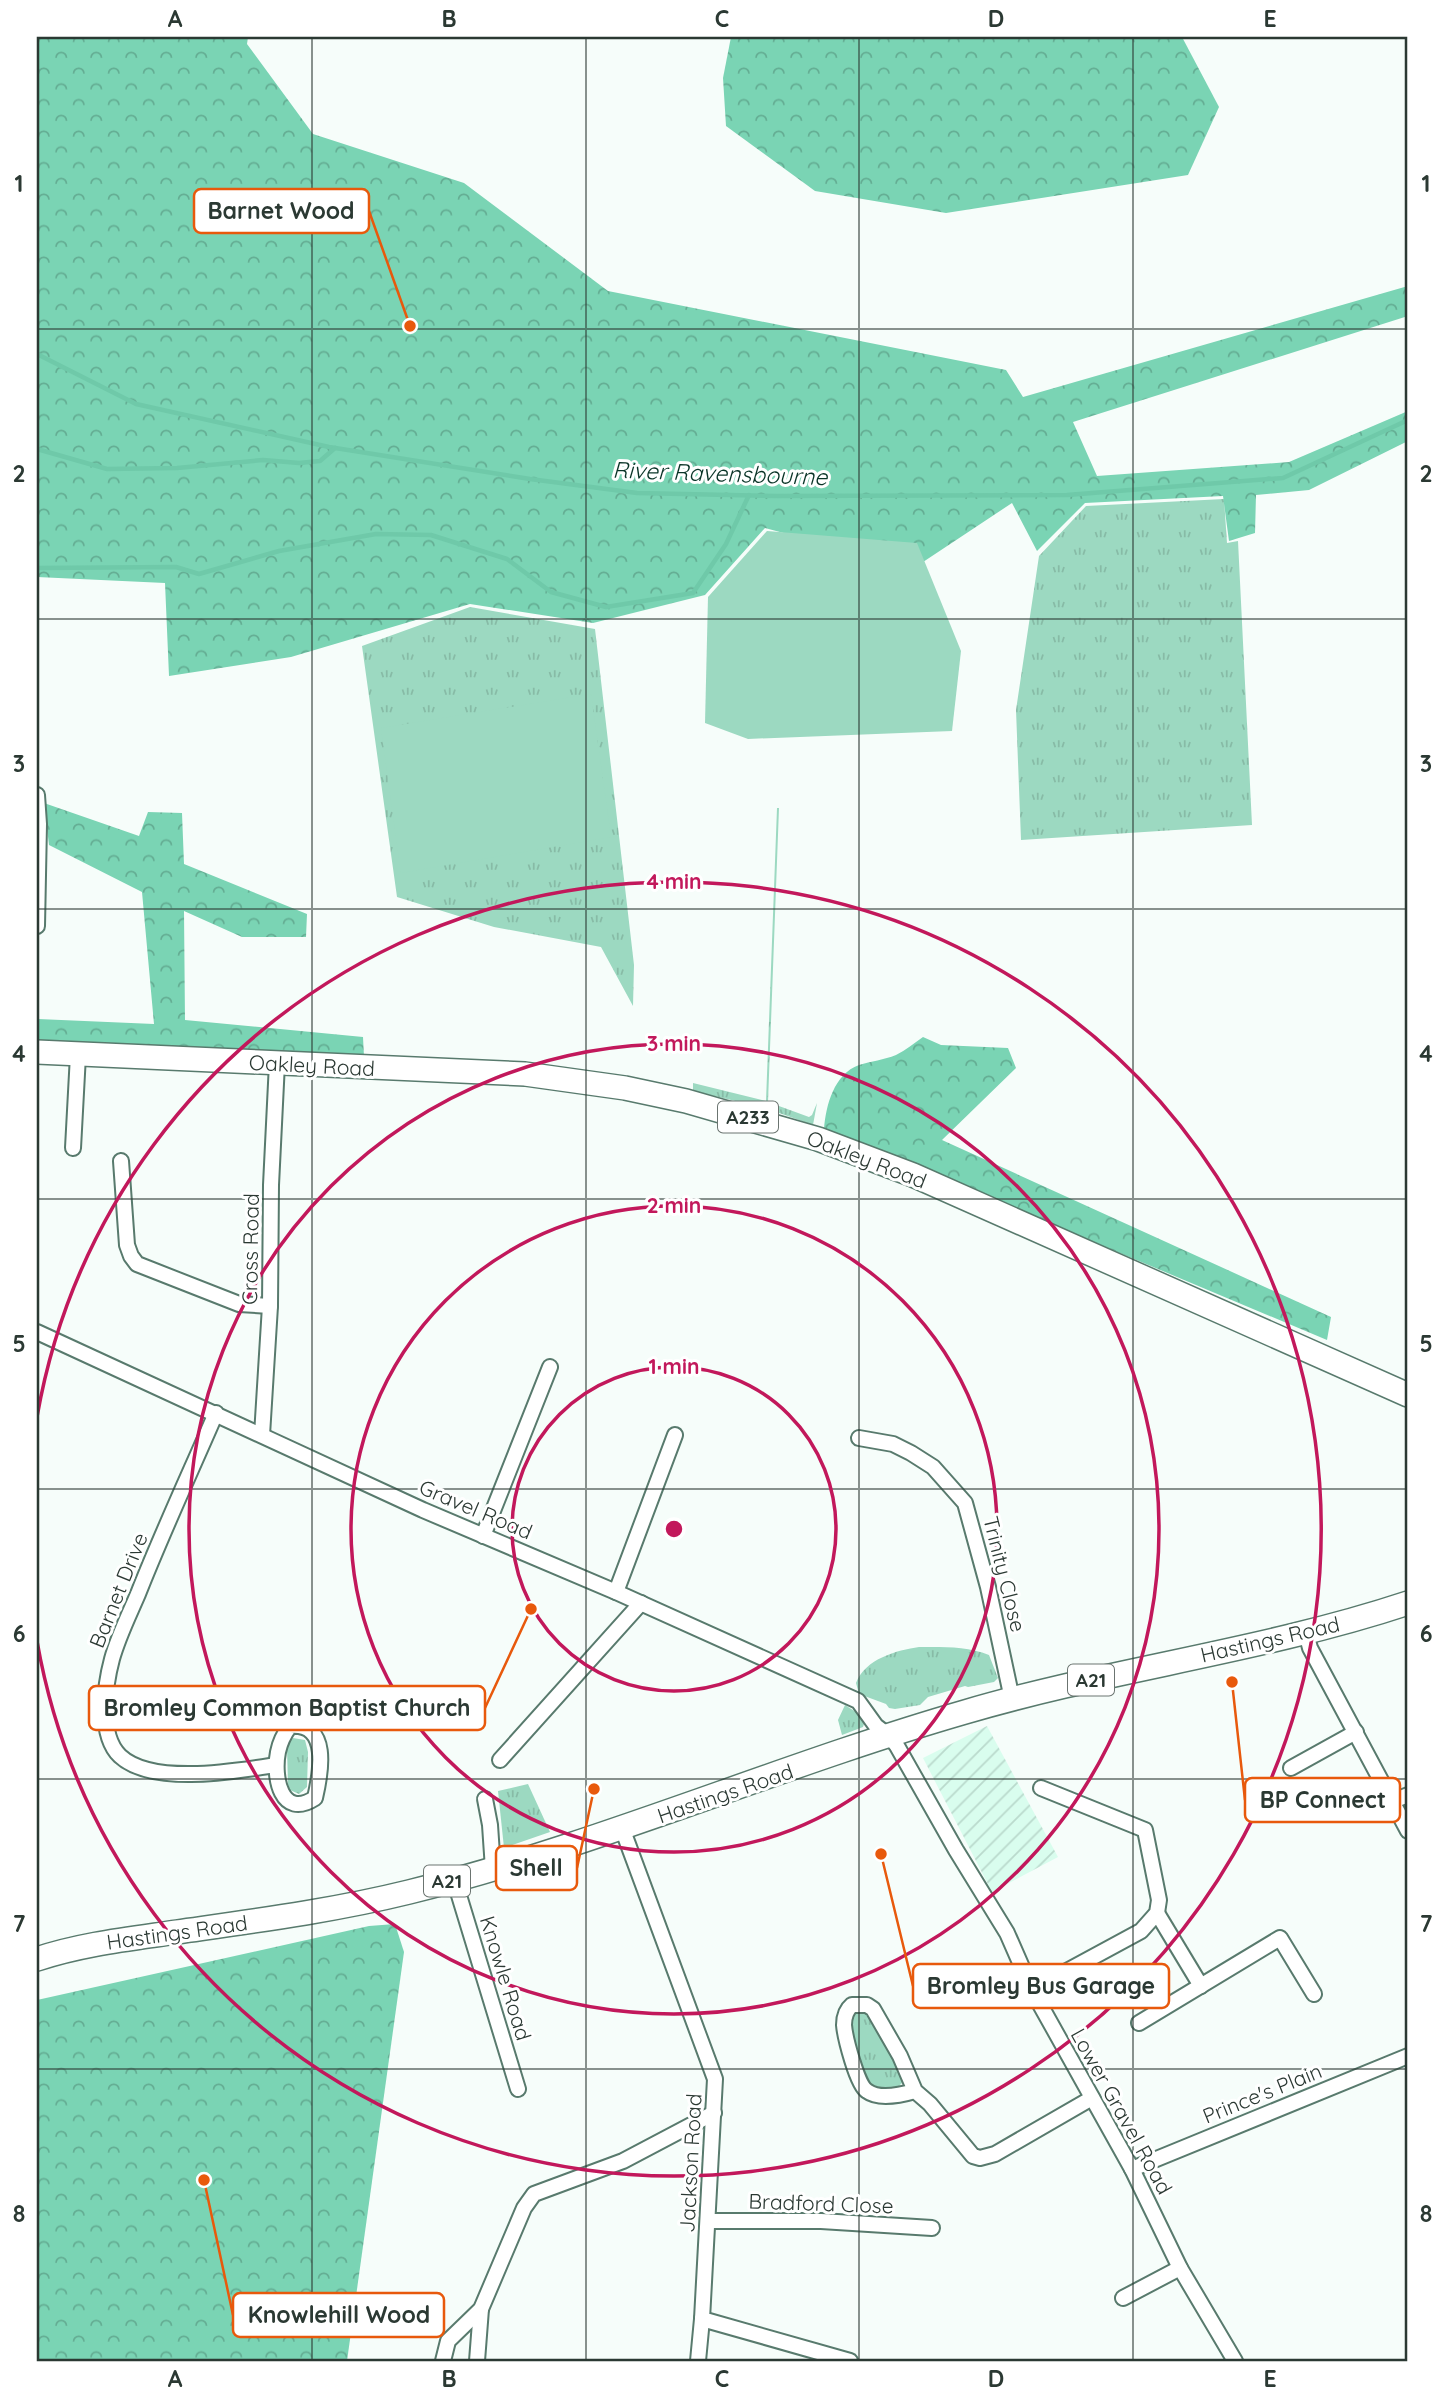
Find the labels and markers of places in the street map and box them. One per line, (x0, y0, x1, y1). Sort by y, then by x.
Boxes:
callout: Barnet Wood (194, 189, 369, 233)
centre of rings (662, 1517, 686, 1541)
callout: Bromley Common Baptist Church (89, 1686, 485, 1730)
callout: BP Connect (1245, 1778, 1400, 1822)
callout: Shell (496, 1846, 577, 1890)
callout: Bromley Bus Garage (913, 1964, 1169, 2008)
callout: Knowlehill Wood (233, 2293, 444, 2337)

